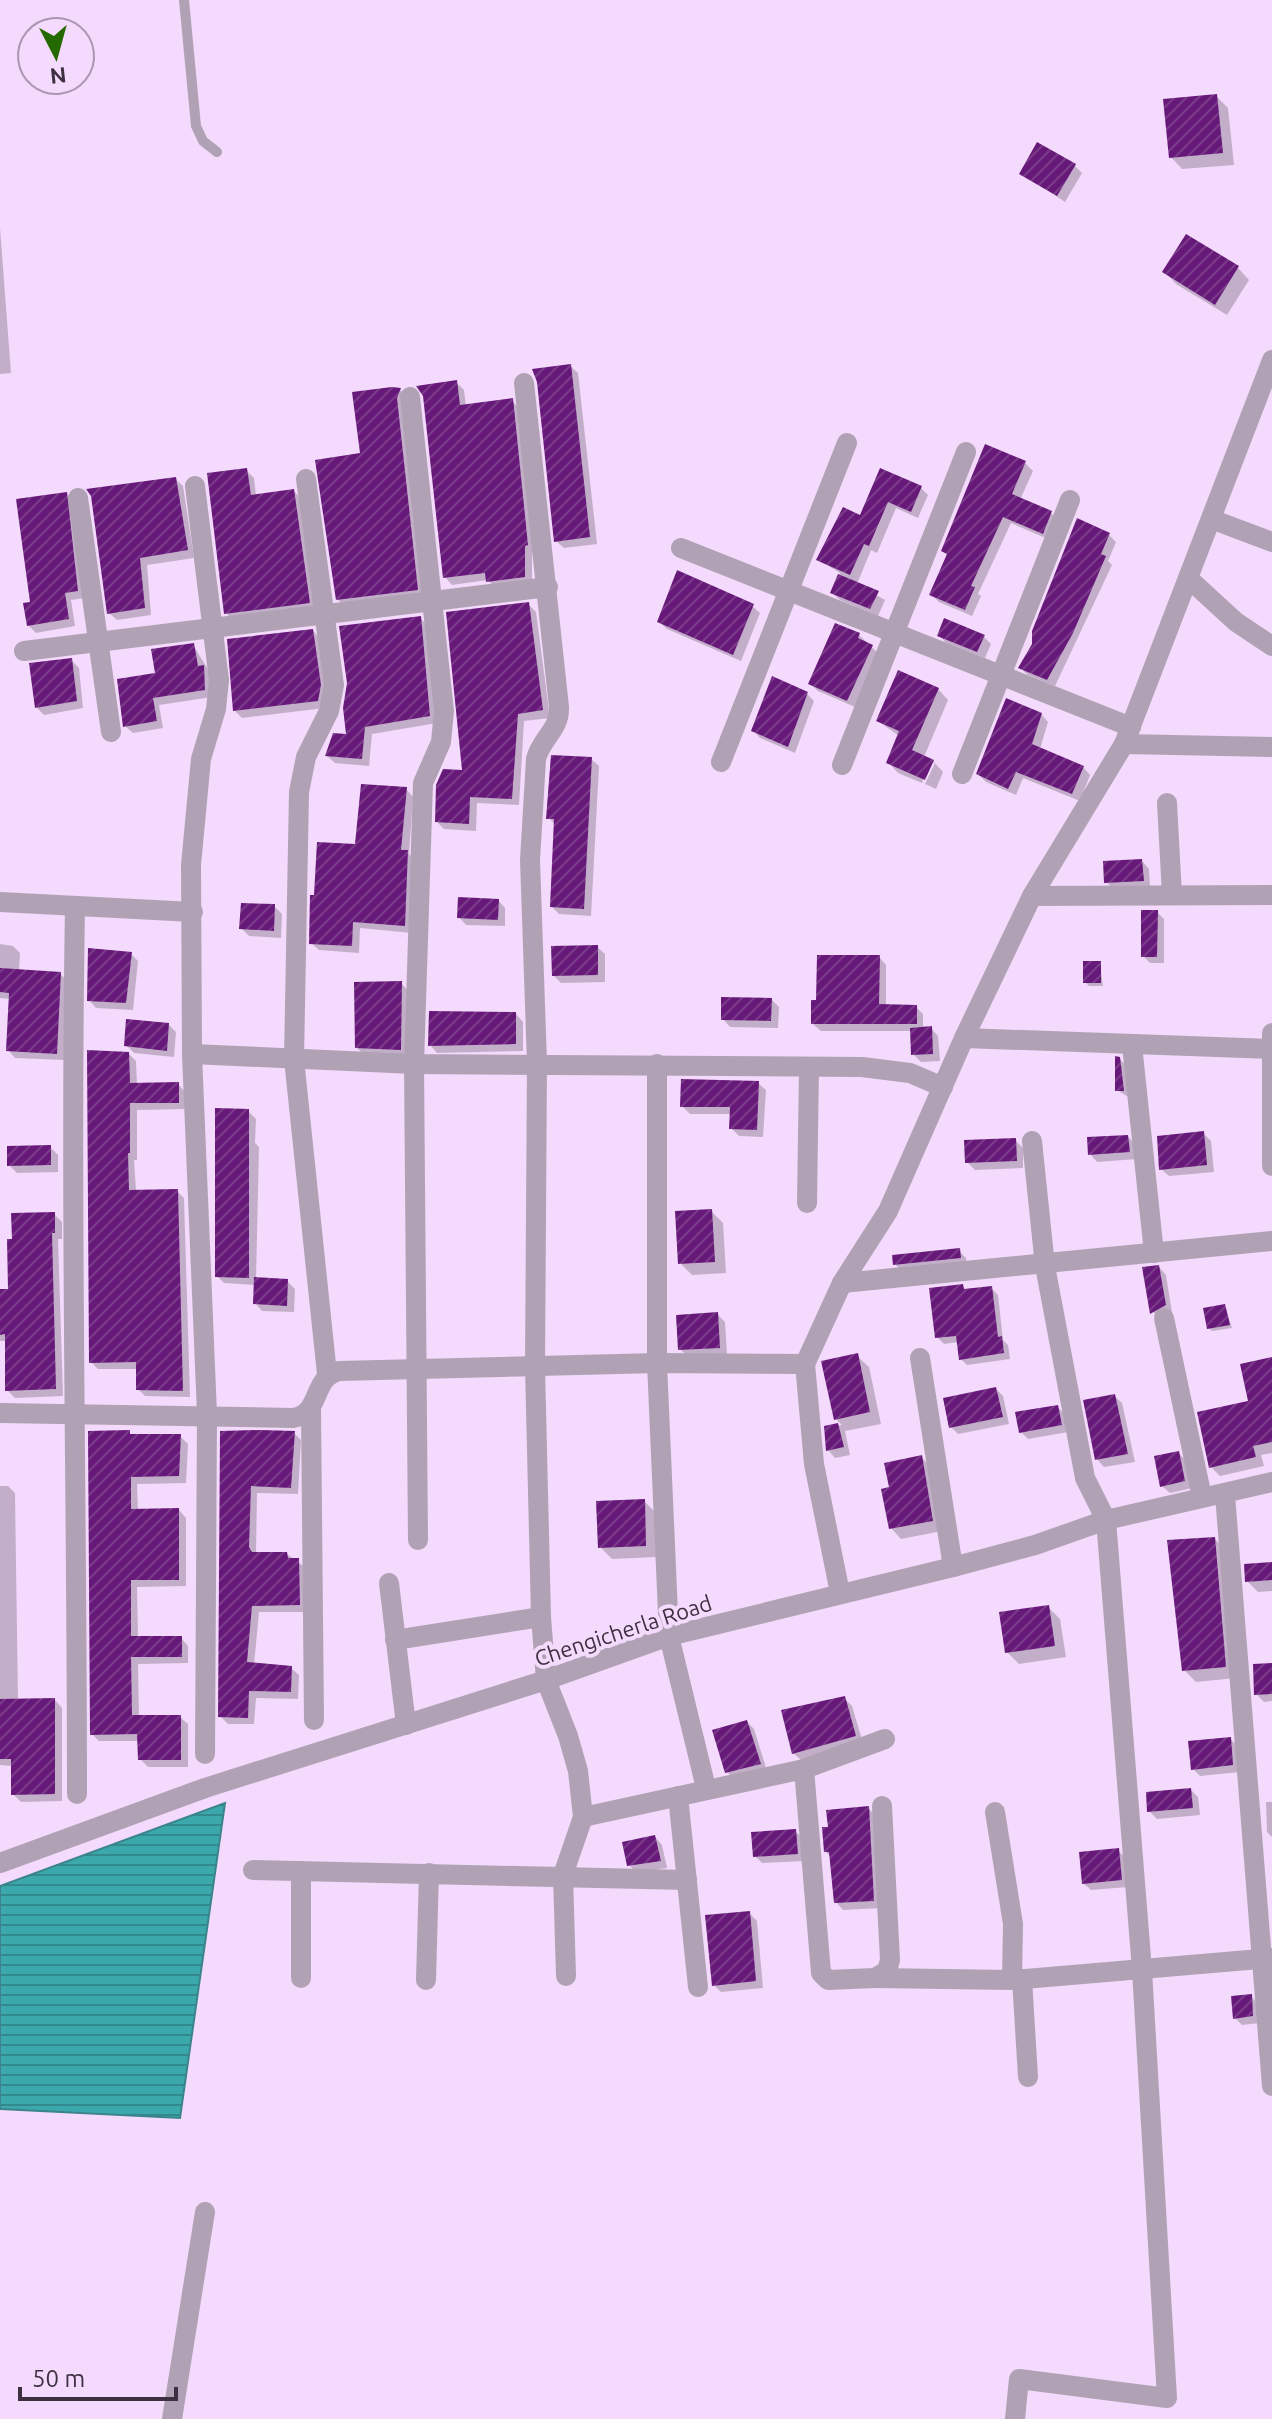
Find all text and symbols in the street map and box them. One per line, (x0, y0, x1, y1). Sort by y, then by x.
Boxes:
north arrow (16, 16, 96, 96)
text: N (49, 63, 68, 90)
street label: Chengicherla Road (531, 1590, 715, 1670)
scale bar (20, 2351, 176, 2401)
text: 50 m (32, 2365, 85, 2392)

